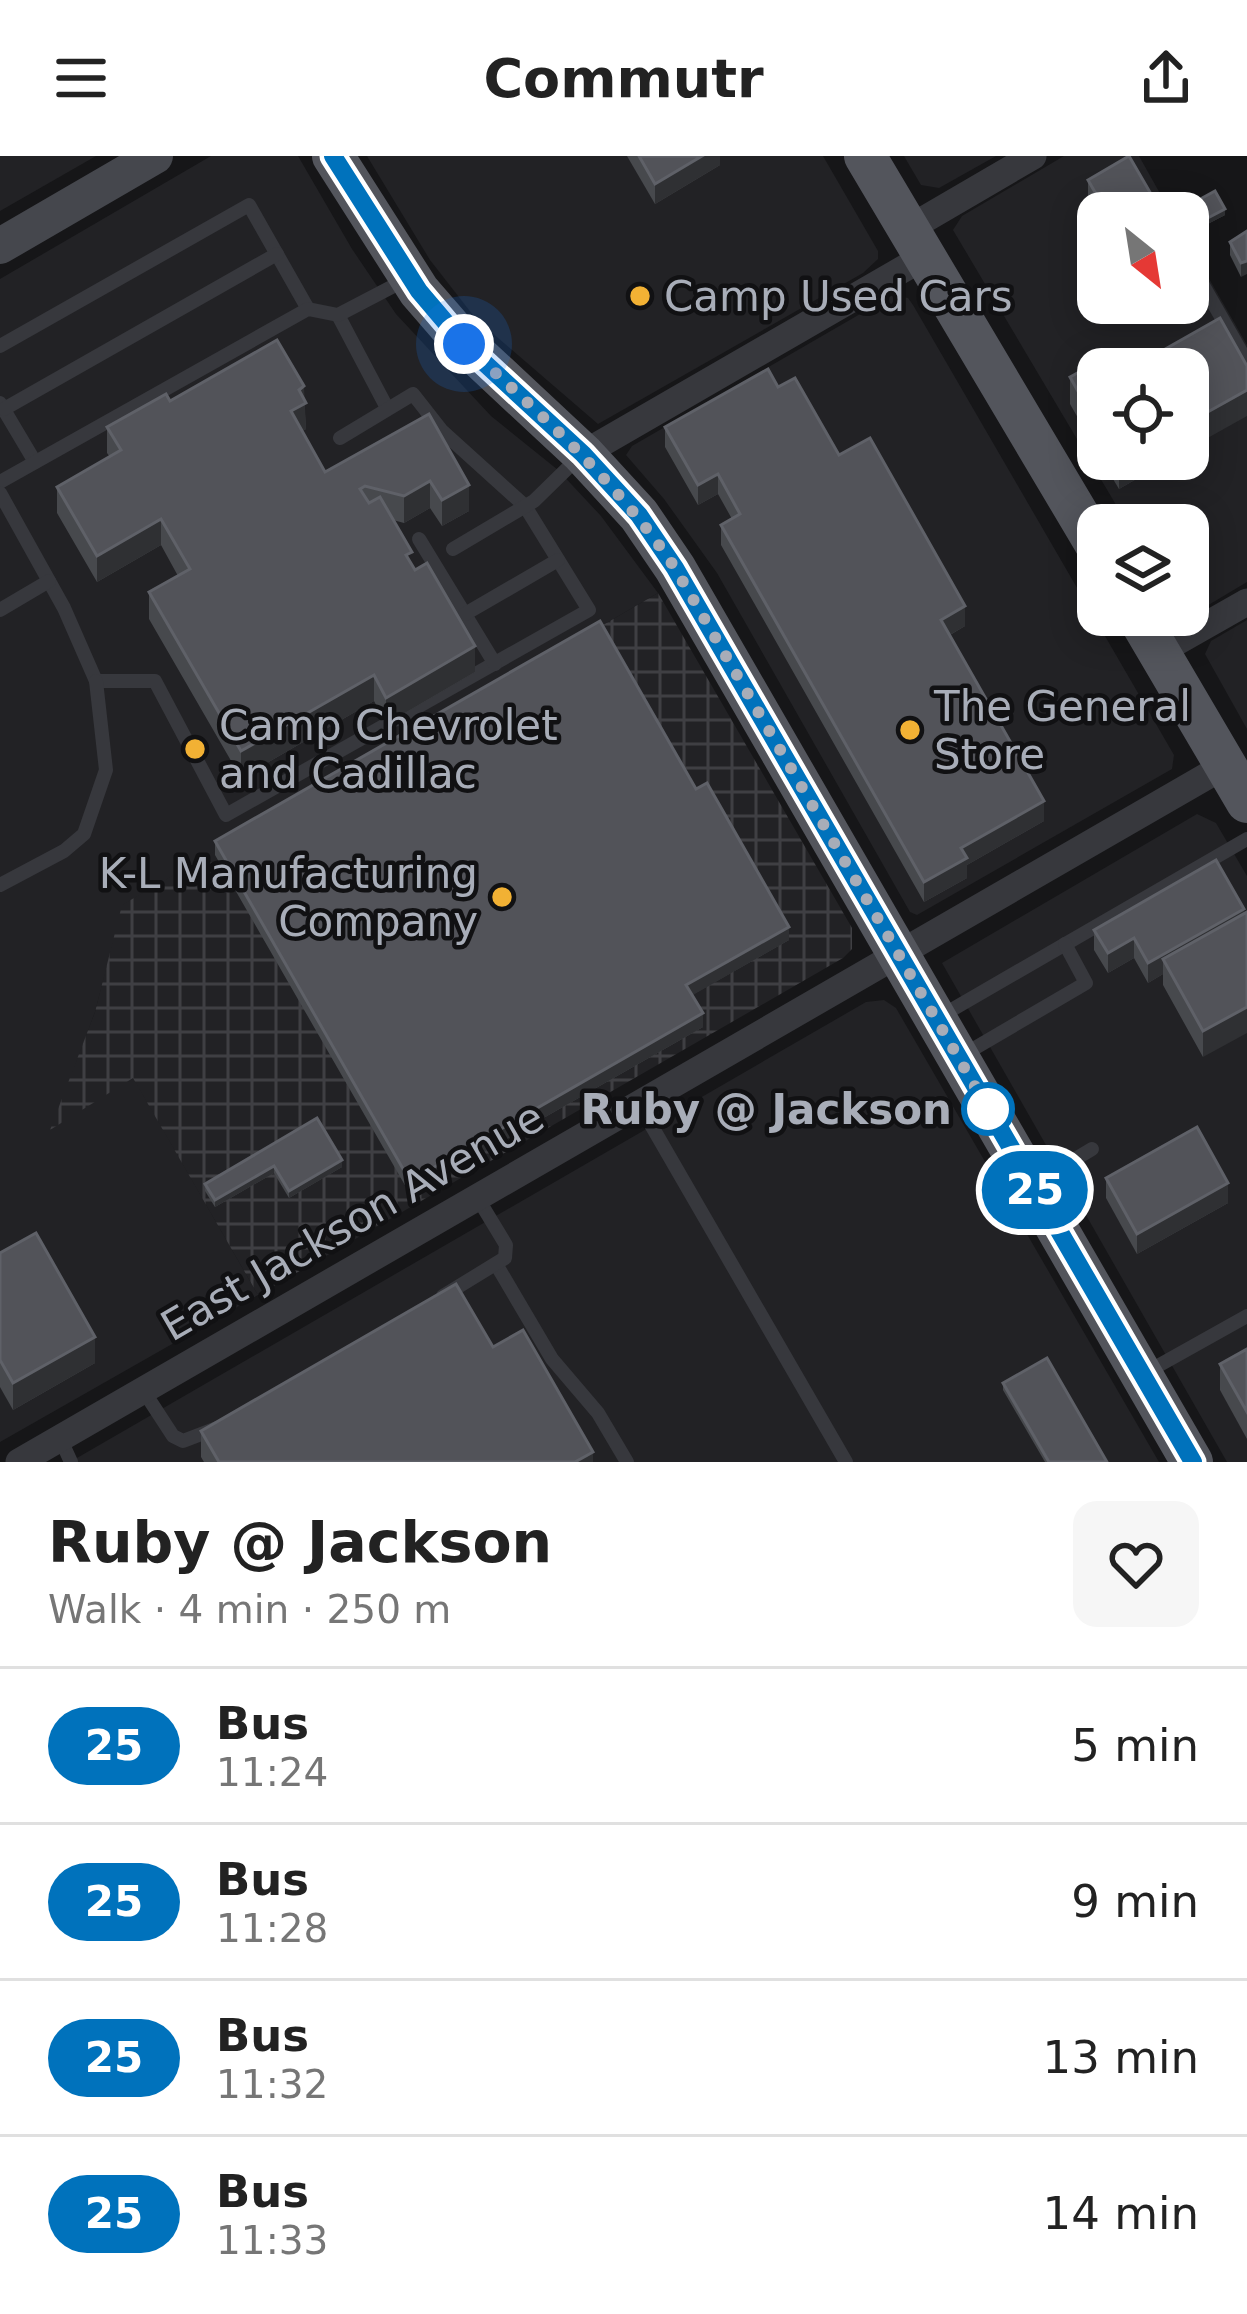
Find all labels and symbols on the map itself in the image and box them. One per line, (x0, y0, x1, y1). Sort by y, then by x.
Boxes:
north arrow (1077, 192, 1209, 324)
place label: Camp Used Cars (664, 272, 1013, 321)
marker: Camp Used Cars (627, 283, 653, 309)
your location (434, 314, 494, 374)
place label: The General Store (933, 682, 1191, 779)
place label: Camp Chevrolet and Cadillac (219, 701, 558, 798)
marker: The General Store (897, 717, 923, 743)
marker: Camp Chevrolet and Cadillac (182, 736, 208, 762)
place label: K-L Manufacturing Company (99, 849, 478, 946)
marker: K-L Manufacturing Company (489, 884, 515, 910)
marker: Ruby @ Jackson (963, 1084, 1013, 1134)
place label: Ruby @ Jackson (581, 1085, 952, 1134)
street label: East Jackson Avenue (152, 1092, 552, 1351)
line badge: 25 (981, 1151, 1089, 1229)

